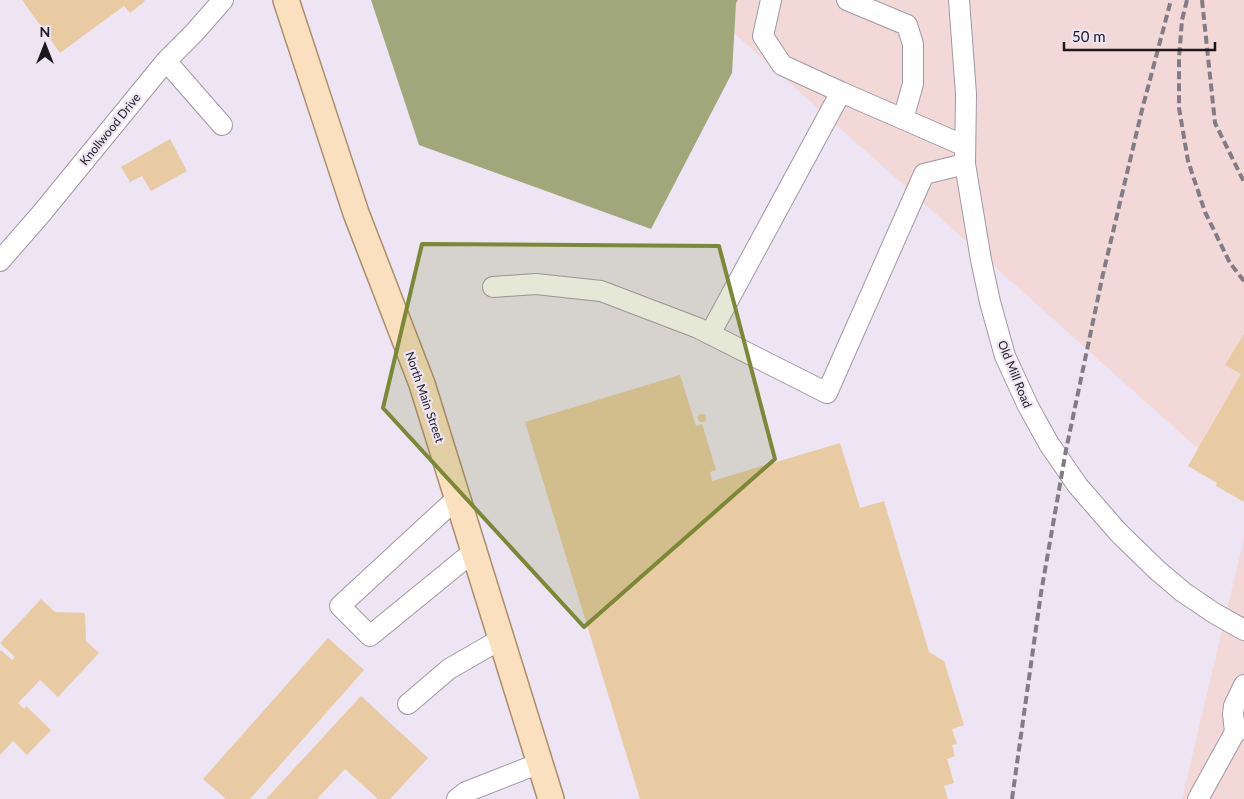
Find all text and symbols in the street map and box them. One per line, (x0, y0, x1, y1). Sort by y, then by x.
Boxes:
north arrow (20, 20, 70, 70)
scale bar (1064, 20, 1215, 52)
text: N (40, 23, 50, 40)
text: 50 m (1072, 27, 1106, 45)
street label: Knollwood Drive (76, 90, 144, 168)
street label: Old Mill Road (995, 338, 1035, 410)
street label: North Main Street (402, 349, 448, 445)

